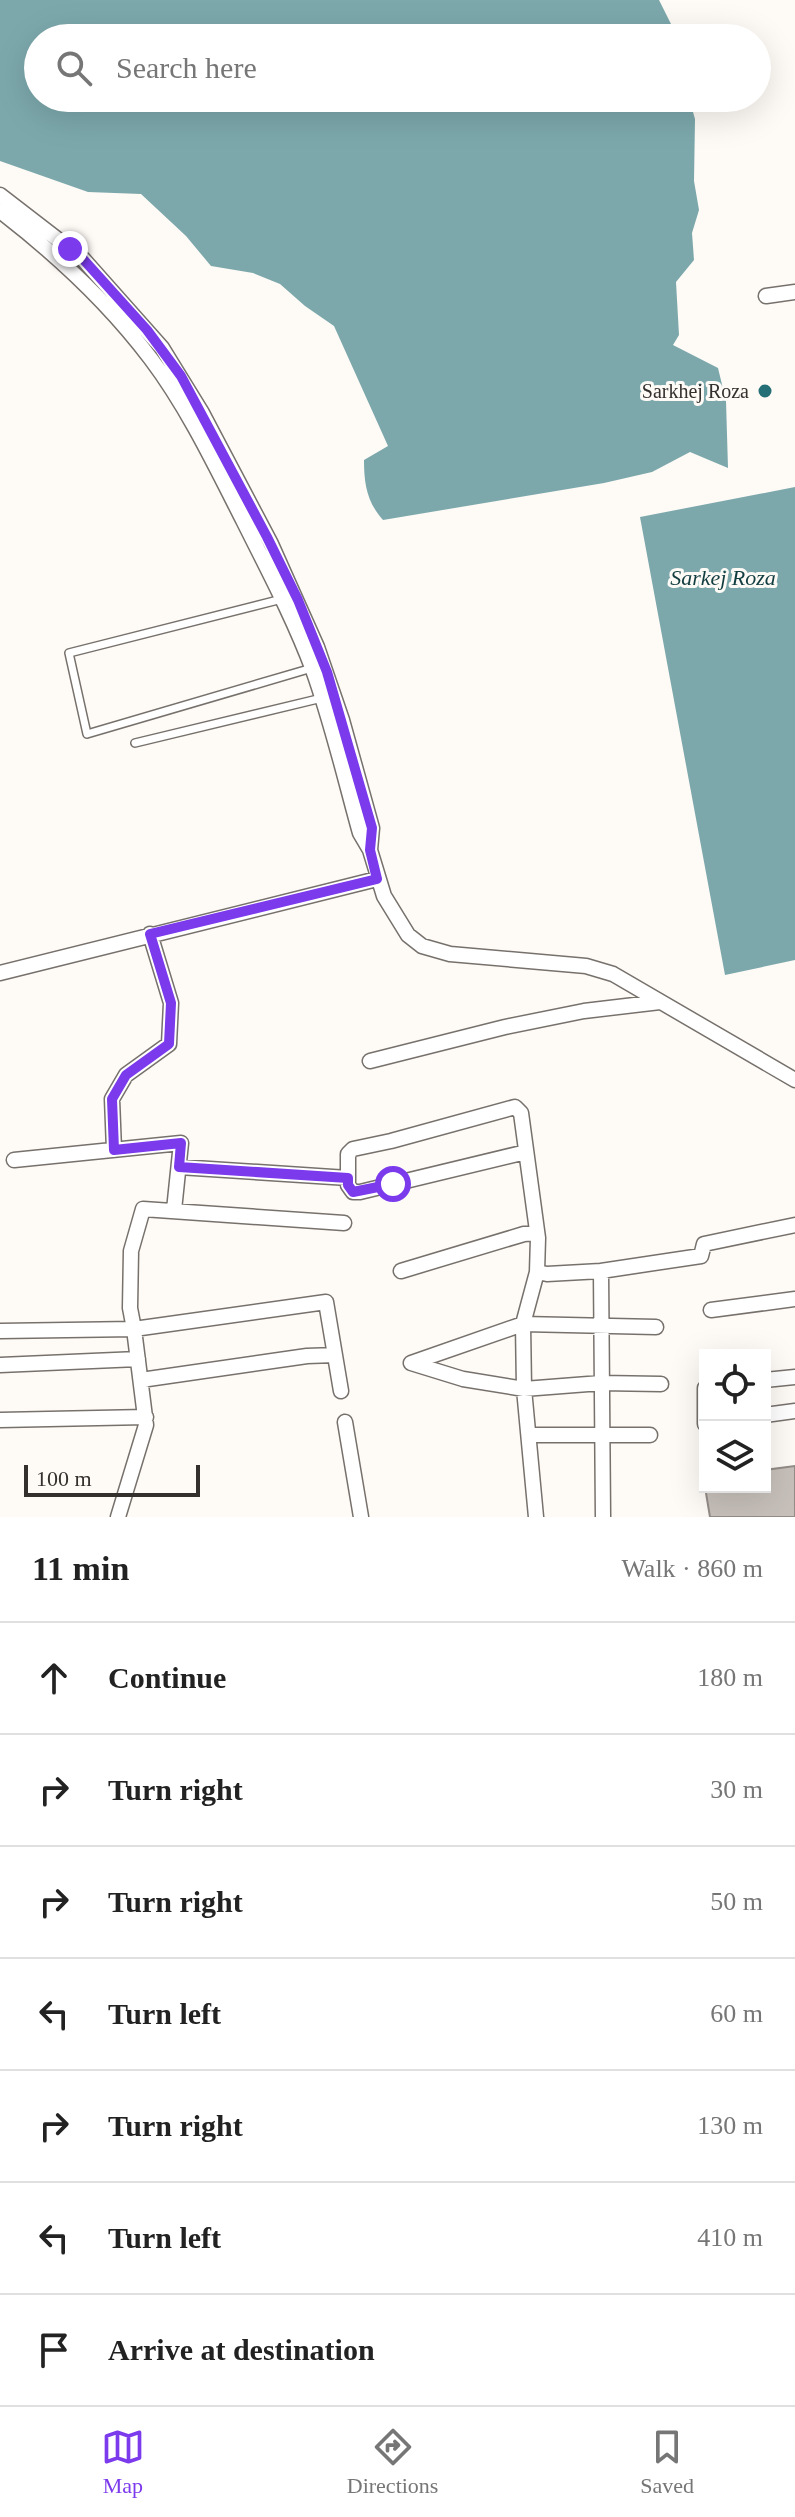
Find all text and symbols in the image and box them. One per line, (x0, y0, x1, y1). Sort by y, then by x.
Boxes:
search box (24, 24, 771, 112)
icon: search (52, 46, 96, 90)
text: Search here (116, 51, 257, 84)
route end (52, 231, 88, 267)
place label: Sarkhej Roza (642, 380, 749, 403)
marker: Sarkhej Roza (756, 382, 774, 400)
water label: Sarkej Roza (670, 565, 776, 590)
route start (375, 1166, 411, 1202)
map controls (699, 1349, 771, 1493)
button: locate (699, 1349, 771, 1421)
button: layers (699, 1421, 771, 1493)
scale bar (24, 1461, 200, 1497)
text: 100 m (36, 1466, 92, 1491)
text: 11 min (32, 1550, 129, 1587)
text: Walk · 860 m (621, 1554, 763, 1583)
icon: ahead (32, 1656, 76, 1700)
text: Continue (108, 1661, 226, 1694)
text: 180 m (697, 1663, 763, 1692)
icon: right (32, 1768, 76, 1812)
text: Turn right (108, 1773, 243, 1806)
text: 30 m (710, 1775, 763, 1804)
icon: right (32, 1880, 76, 1924)
text: Turn right (108, 1885, 243, 1918)
text: 50 m (710, 1887, 763, 1916)
icon: left (32, 1992, 76, 2036)
text: Turn left (108, 1997, 221, 2030)
text: 60 m (710, 1999, 763, 2028)
icon: right (32, 2104, 76, 2148)
text: Turn right (108, 2109, 243, 2142)
text: 130 m (697, 2111, 763, 2140)
icon: left (32, 2216, 76, 2260)
text: Turn left (108, 2221, 221, 2254)
text: 410 m (697, 2223, 763, 2252)
icon: arrive (32, 2328, 76, 2372)
text: Arrive at destination (108, 2333, 375, 2366)
tab: Map (101, 2425, 145, 2499)
tab: Directions (347, 2425, 438, 2499)
tab: Saved (640, 2425, 694, 2499)

